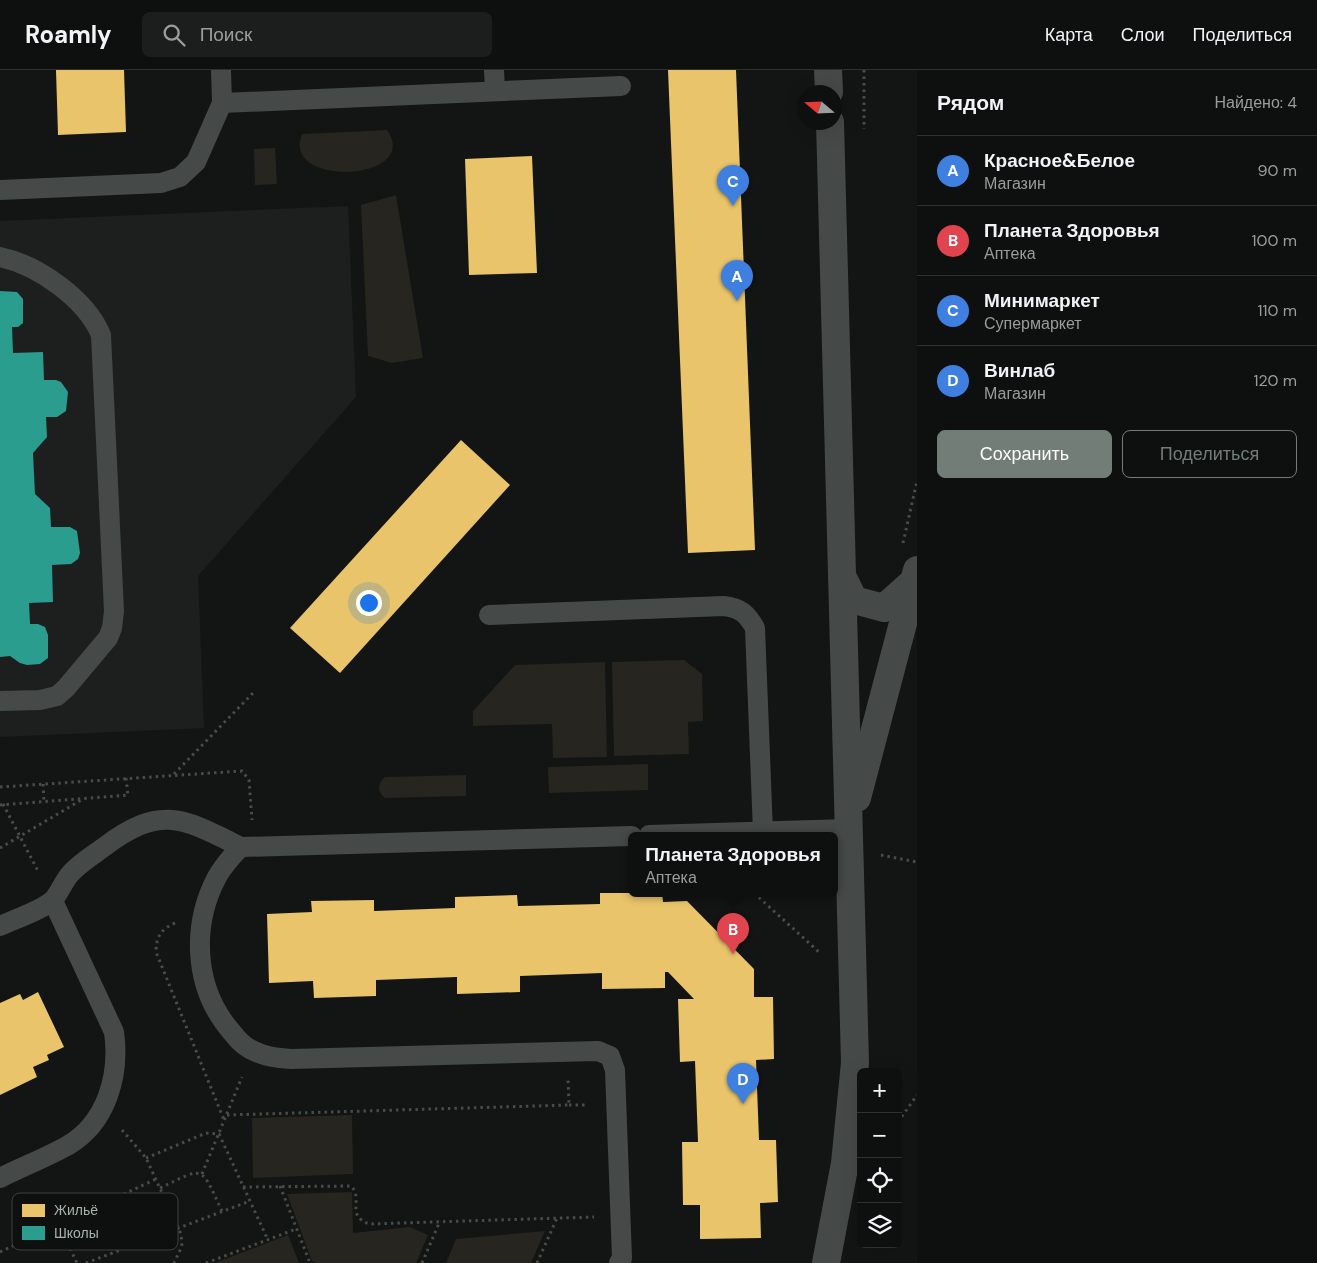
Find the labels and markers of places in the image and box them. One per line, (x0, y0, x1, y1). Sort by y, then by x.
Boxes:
pin: C (717, 165, 749, 206)
pin: A (721, 260, 753, 301)
pin: B (717, 913, 749, 954)
pin: D (727, 1063, 759, 1104)

